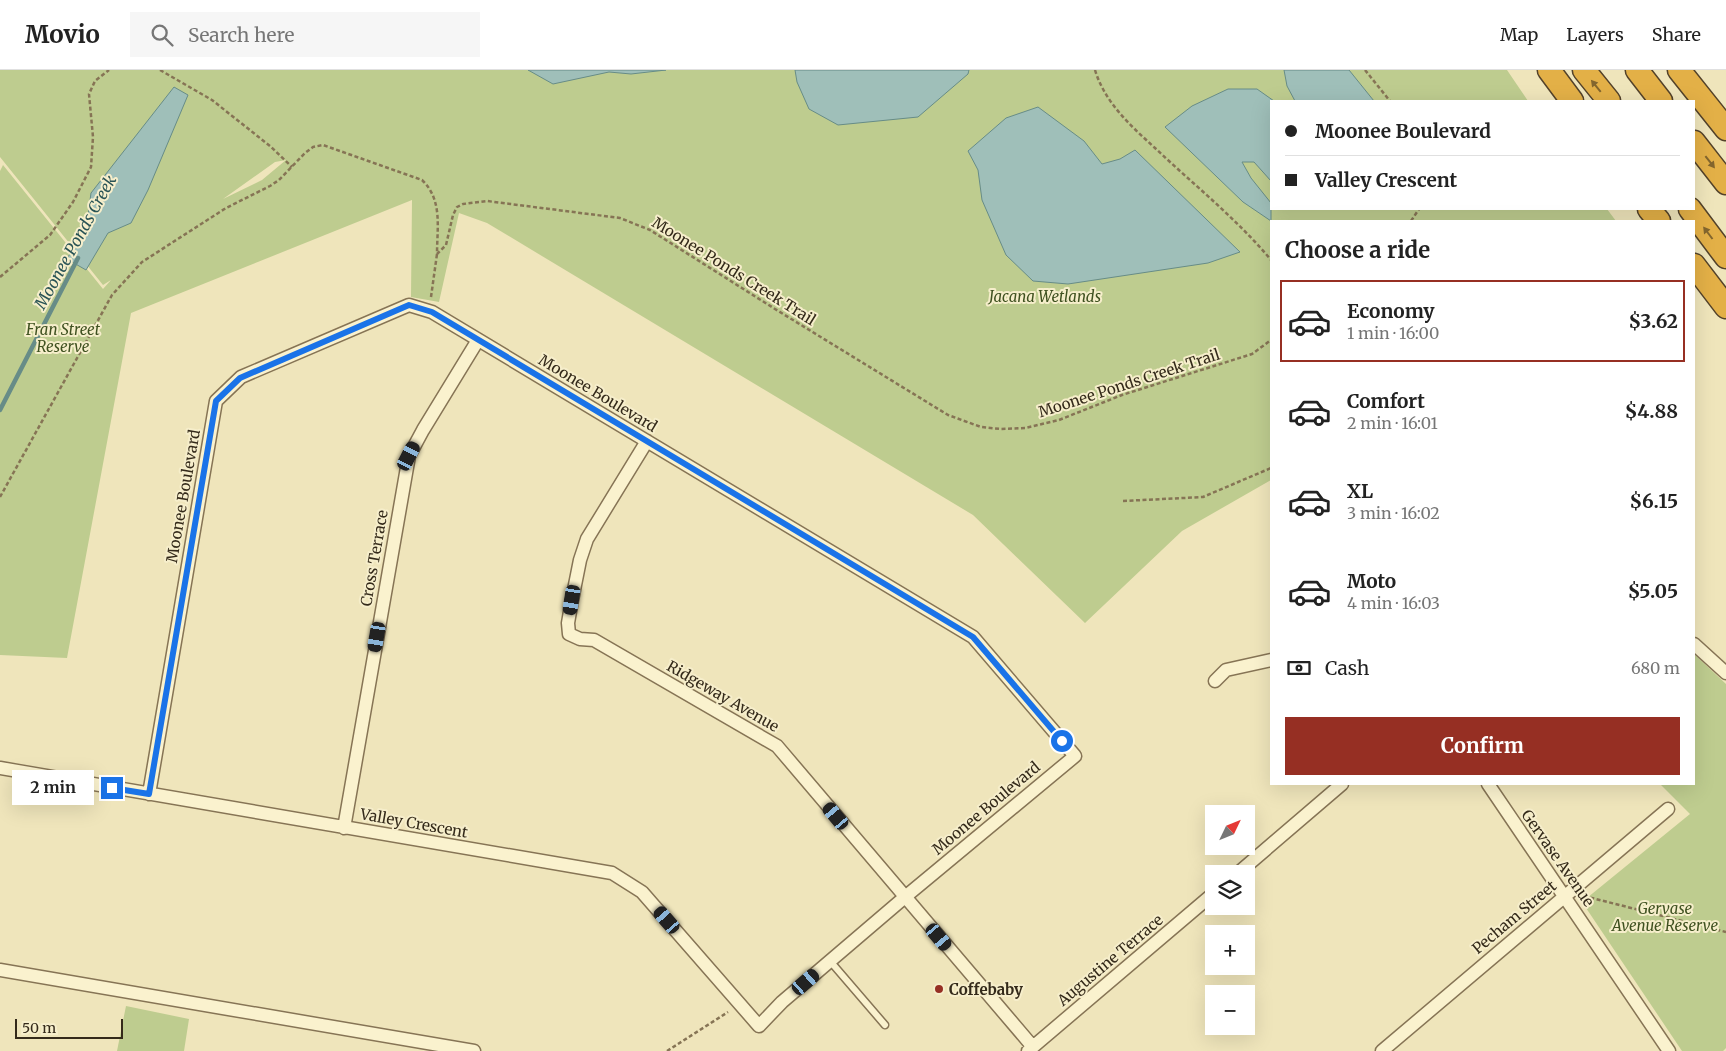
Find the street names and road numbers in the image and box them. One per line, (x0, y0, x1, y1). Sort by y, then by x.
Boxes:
street label: Moonee Ponds Creek Trail (649, 213, 820, 330)
street label: Moonee Ponds Creek Trail (1036, 345, 1222, 421)
street label: Moonee Boulevard (535, 350, 661, 436)
street label: Moonee Boulevard (162, 428, 204, 564)
street label: Cross Terrace (356, 508, 392, 608)
street label: Ridgeway Avenue (663, 656, 783, 736)
street label: Moonee Boulevard (928, 757, 1044, 859)
street label: Valley Crescent (358, 804, 469, 842)
street label: Gervase Avenue (1517, 806, 1599, 910)
street label: Pecham Street (1468, 876, 1560, 958)
street label: Augustine Terrace (1053, 910, 1167, 1010)

